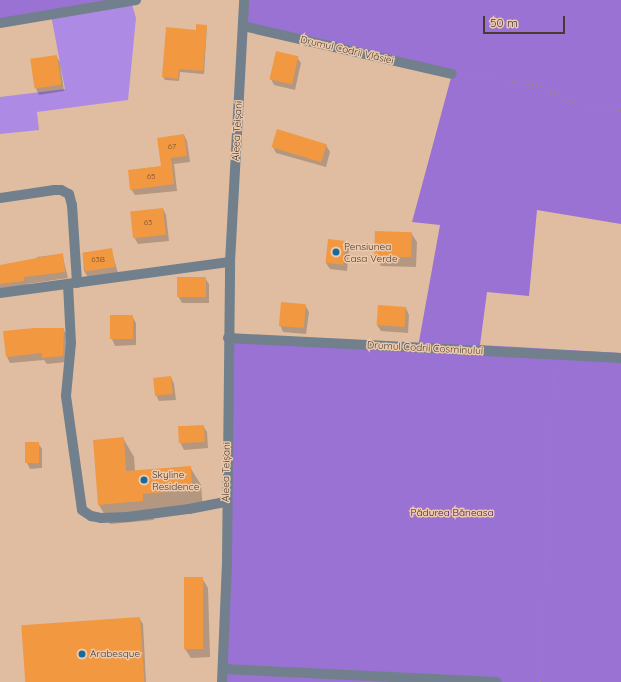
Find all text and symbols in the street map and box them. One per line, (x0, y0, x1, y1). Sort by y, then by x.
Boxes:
scale bar (485, 8, 567, 34)
text: 50 m (490, 15, 518, 30)
street label: Drumul Codrii Vlăsiei (299, 33, 395, 67)
street label: Aleea Teișani (229, 101, 245, 161)
house number: 67 (168, 142, 176, 152)
house number: 65 (147, 172, 155, 182)
house number: 63 (144, 218, 152, 228)
place label: Pensiunea Casa Verde (344, 240, 398, 264)
marker: Pensiunea Casa Verde (331, 247, 341, 257)
house number: 63B (91, 255, 105, 265)
street label: Drumul Codrii Cosminului (367, 339, 483, 357)
street label: Aleea Teișani (219, 442, 233, 502)
place label: Skyline Residence (152, 468, 199, 492)
marker: Skyline Residence (139, 475, 149, 485)
park label: Pădurea Băneasa (411, 507, 493, 519)
place label: Arabesque (90, 648, 140, 660)
marker: Arabesque (77, 649, 87, 659)

